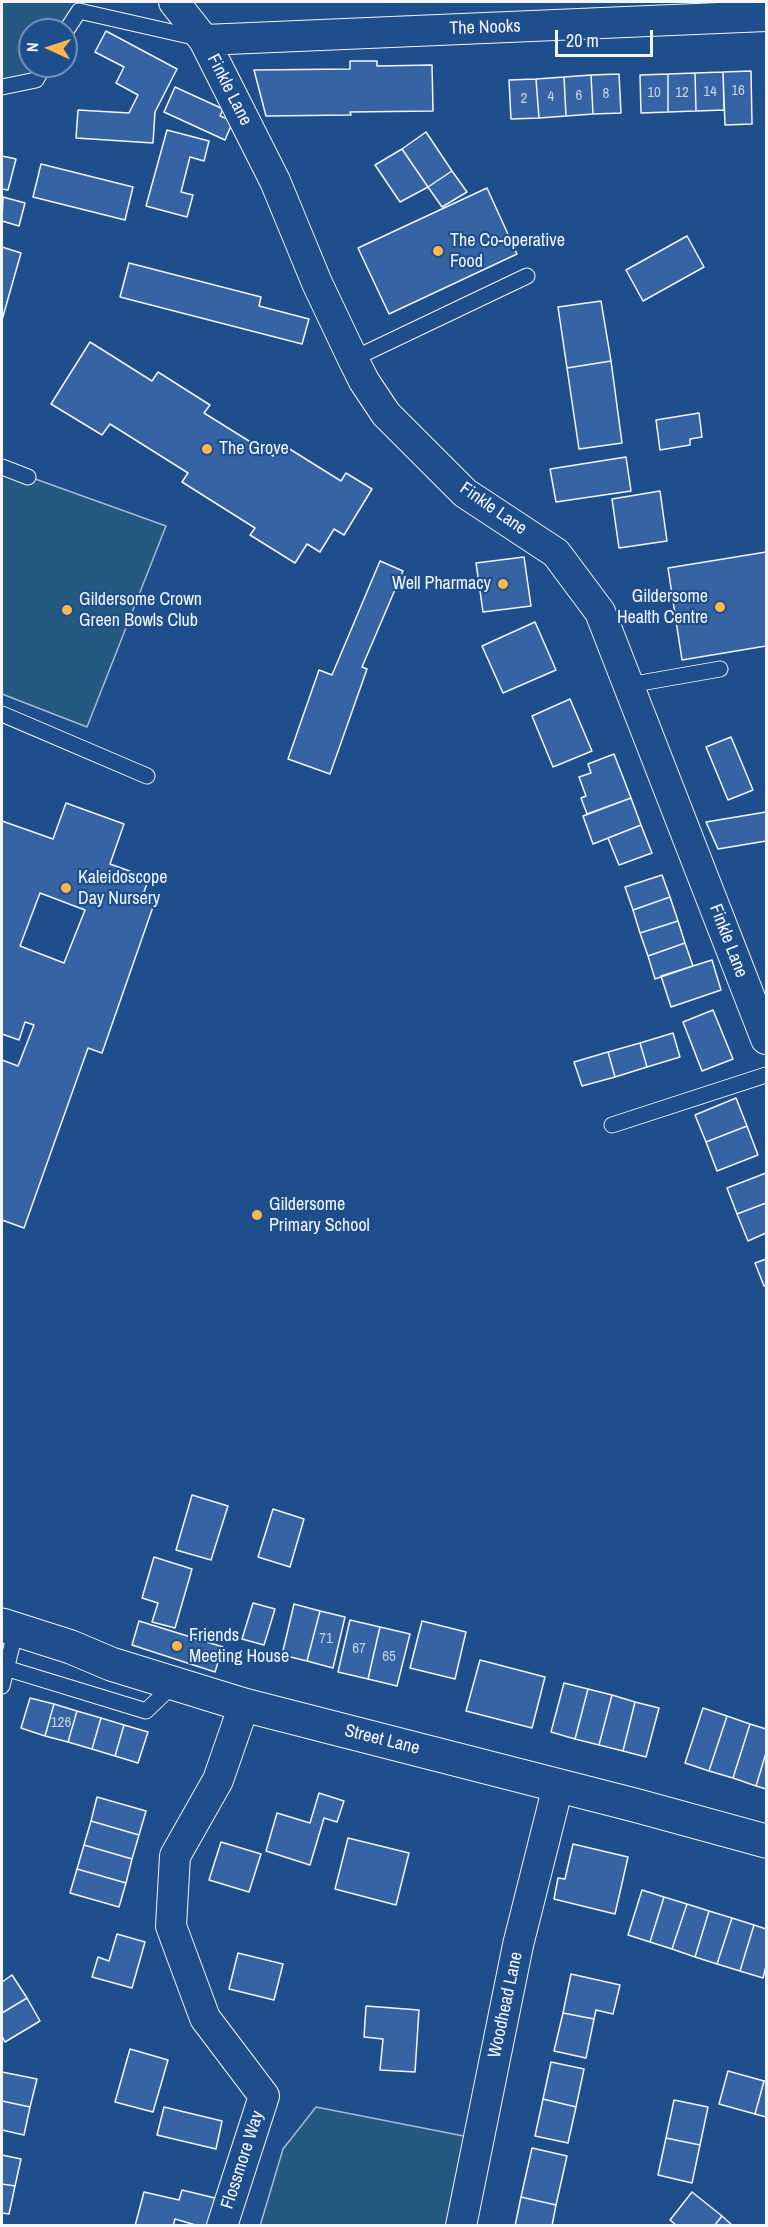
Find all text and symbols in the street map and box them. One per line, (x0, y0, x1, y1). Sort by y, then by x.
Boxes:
street label: The Nooks (449, 16, 521, 40)
north arrow (18, 18, 78, 78)
scale bar (558, 18, 656, 56)
text: 20 m (566, 28, 599, 53)
text: N (21, 42, 43, 52)
street label: Finkle Lane (202, 51, 256, 129)
house number: 16 (731, 82, 745, 100)
house number: 14 (703, 83, 717, 101)
house number: 10 (647, 84, 661, 102)
house number: 12 (675, 84, 689, 102)
house number: 8 (603, 85, 609, 103)
house number: 6 (576, 87, 582, 105)
house number: 4 (548, 88, 554, 106)
house number: 2 (521, 90, 527, 108)
place label: The Co-operative Food (450, 230, 565, 272)
marker: The Co-operative Food (431, 244, 445, 258)
place label: The Grove (219, 438, 289, 460)
marker: The Grove (200, 442, 214, 456)
street label: Finkle Lane (455, 478, 531, 540)
place label: Well Pharmacy (392, 573, 491, 595)
marker: Well Pharmacy (496, 577, 510, 591)
place label: Gildersome Health Centre (617, 586, 708, 628)
place label: Gildersome Crown Green Bowls Club (79, 589, 202, 632)
marker: Gildersome Health Centre (713, 600, 727, 614)
marker: Gildersome Crown Green Bowls Club (60, 603, 74, 617)
place label: Kaleidoscope Day Nursery (78, 867, 167, 910)
marker: Kaleidoscope Day Nursery (59, 881, 73, 895)
street label: Finkle Lane (704, 901, 752, 981)
place label: Gildersome Primary School (269, 1194, 370, 1236)
marker: Gildersome Primary School (250, 1208, 264, 1222)
place label: Friends Meeting House (189, 1625, 289, 1668)
house number: 71 (319, 1630, 333, 1648)
marker: Friends Meeting House (170, 1639, 184, 1653)
house number: 67 (352, 1640, 366, 1658)
house number: 65 (382, 1648, 396, 1666)
house number: 126 (51, 1714, 71, 1732)
street label: Street Lane (342, 1720, 422, 1760)
street label: Woodhead Lane (484, 1950, 528, 2060)
street label: Flossmore Way (217, 2108, 269, 2212)

